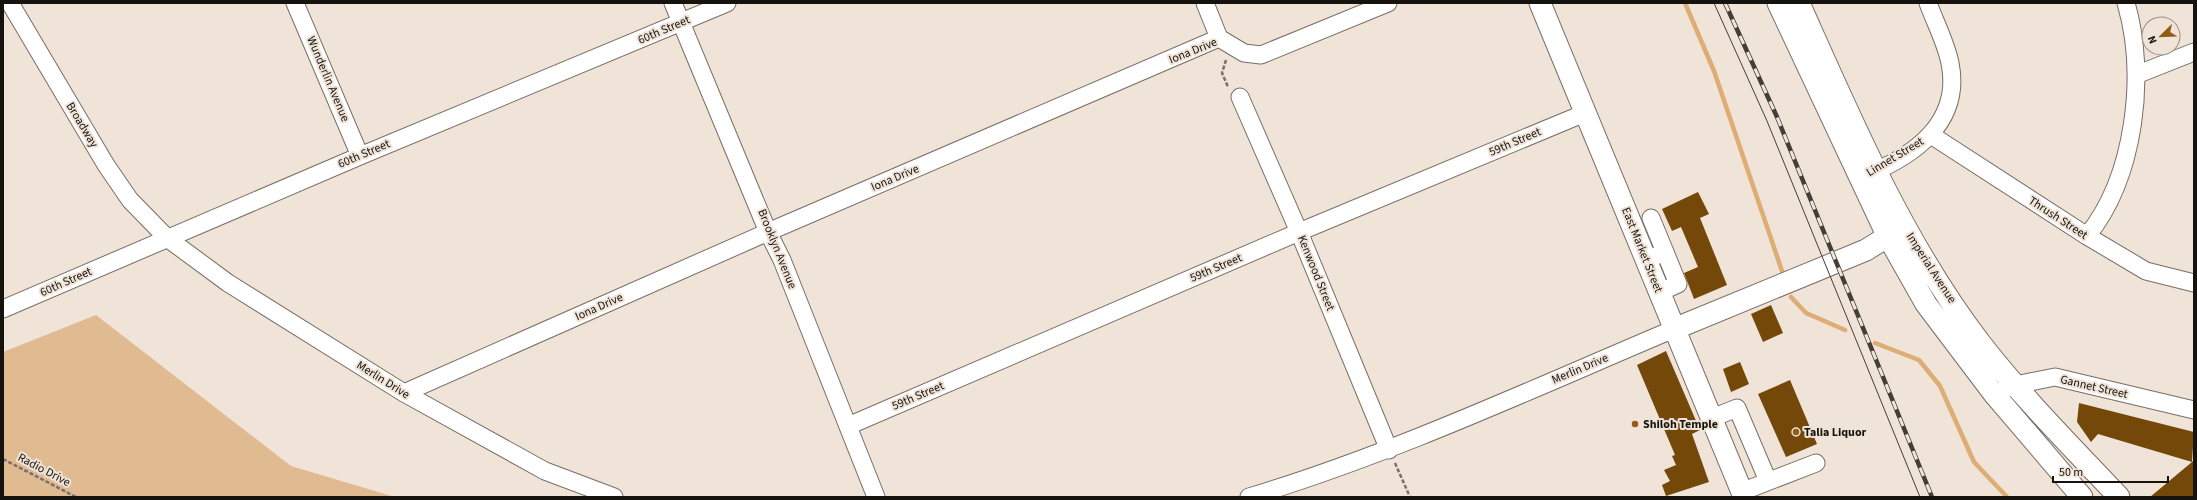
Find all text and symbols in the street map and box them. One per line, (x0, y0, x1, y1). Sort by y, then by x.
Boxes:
street label: 60th Street (635, 11, 693, 49)
north arrow (2141, 16, 2181, 56)
text: N (2144, 33, 2161, 46)
street label: Wunderlin Avenue (302, 34, 354, 124)
street label: Iona Drive (1166, 34, 1220, 68)
street label: Broadway (62, 99, 102, 151)
street label: 59th Street (1486, 123, 1544, 161)
street label: Linnet Street (1863, 133, 1927, 181)
street label: 60th Street (335, 135, 393, 173)
street label: Iona Drive (868, 160, 922, 196)
street label: Thrush Street (2025, 192, 2091, 244)
street label: East Market Street (1617, 205, 1667, 295)
street label: Brooklyn Avenue (753, 207, 801, 291)
street label: Imperial Avenue (1902, 229, 1960, 307)
street label: Kenwood Street (1293, 233, 1339, 313)
street label: 59th Street (1187, 249, 1245, 287)
street label: 60th Street (37, 263, 95, 301)
street label: Iona Drive (572, 289, 626, 325)
street label: Merlin Drive (1549, 349, 1611, 389)
street label: Merlin Drive (353, 357, 413, 403)
street label: Gannet Street (2059, 371, 2129, 403)
street label: 59th Street (889, 377, 947, 415)
place label: Shiloh Temple (1643, 416, 1718, 433)
marker: Shiloh Temple (1630, 419, 1640, 429)
place label: Talia Liquor (1804, 424, 1867, 441)
marker: Talia Liquor (1791, 427, 1801, 437)
street label: Radio Drive (15, 449, 73, 491)
scale bar (2053, 458, 2168, 484)
text: 50 m (2059, 464, 2083, 481)

